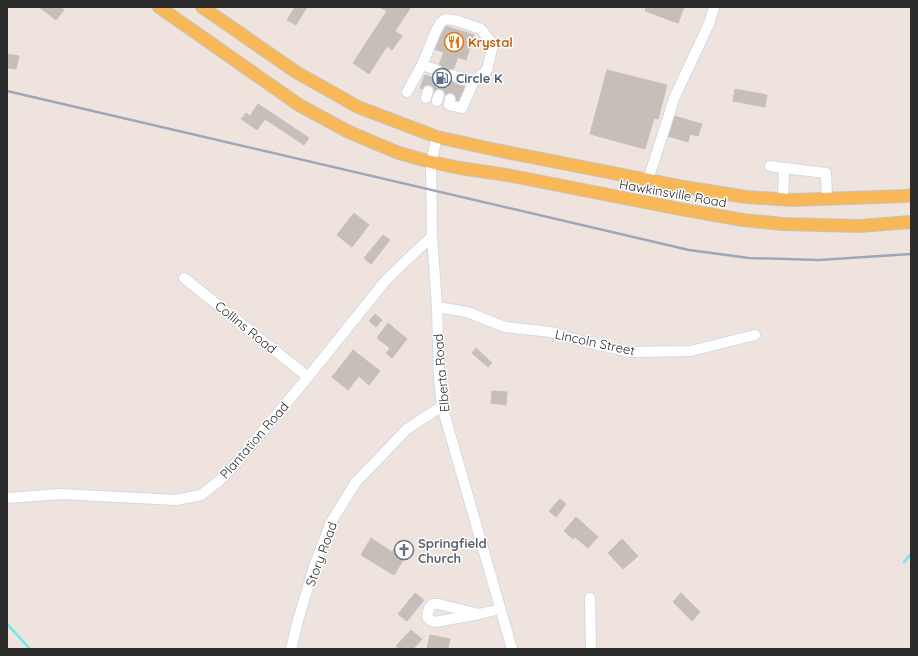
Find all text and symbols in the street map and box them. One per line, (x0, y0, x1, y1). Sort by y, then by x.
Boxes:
restaurant icon: Krystal (443, 31, 465, 53)
place label: Krystal (468, 34, 513, 50)
fuel station icon: Circle K (431, 67, 453, 89)
place label: Circle K (456, 70, 503, 86)
street label: Hawkinsville Road (618, 176, 728, 210)
street label: Collins Road (212, 297, 280, 357)
street label: Lincoln Street (554, 326, 636, 358)
street label: Elberta Road (430, 333, 452, 413)
street label: Plantation Road (216, 398, 292, 482)
street label: Story Road (302, 519, 340, 589)
place label: Springfield Church (418, 535, 487, 566)
church icon: Springfield Church (393, 539, 415, 561)

